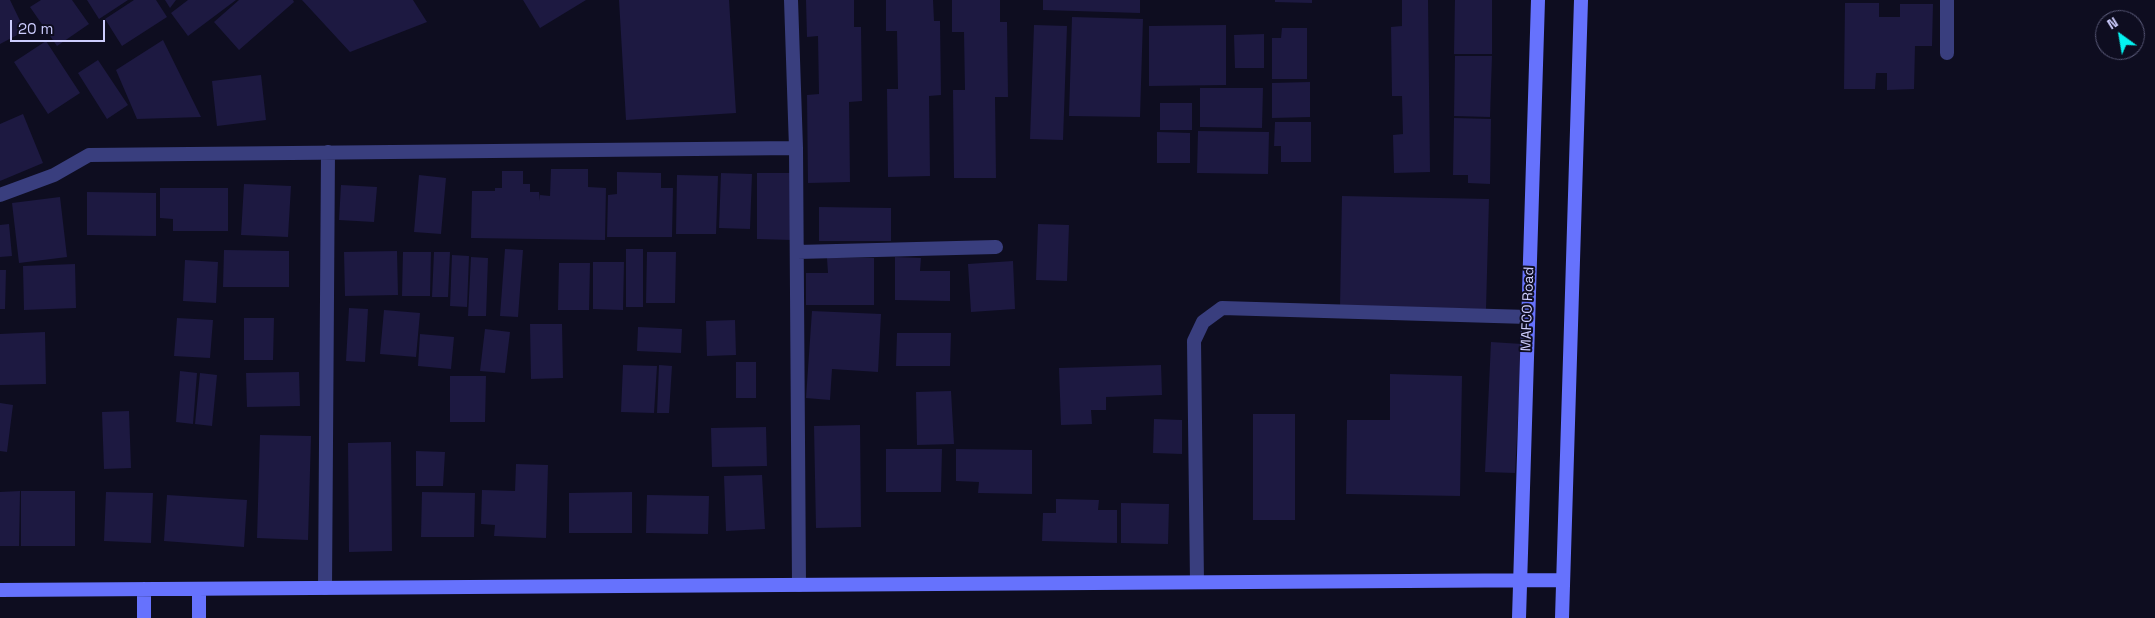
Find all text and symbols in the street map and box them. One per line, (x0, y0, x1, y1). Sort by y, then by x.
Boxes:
scale bar (12, 10, 108, 42)
north arrow (2095, 10, 2145, 60)
text: N (2104, 13, 2121, 33)
text: 20 m (18, 19, 53, 38)
street label: MAFCO Road (1518, 266, 1538, 352)

